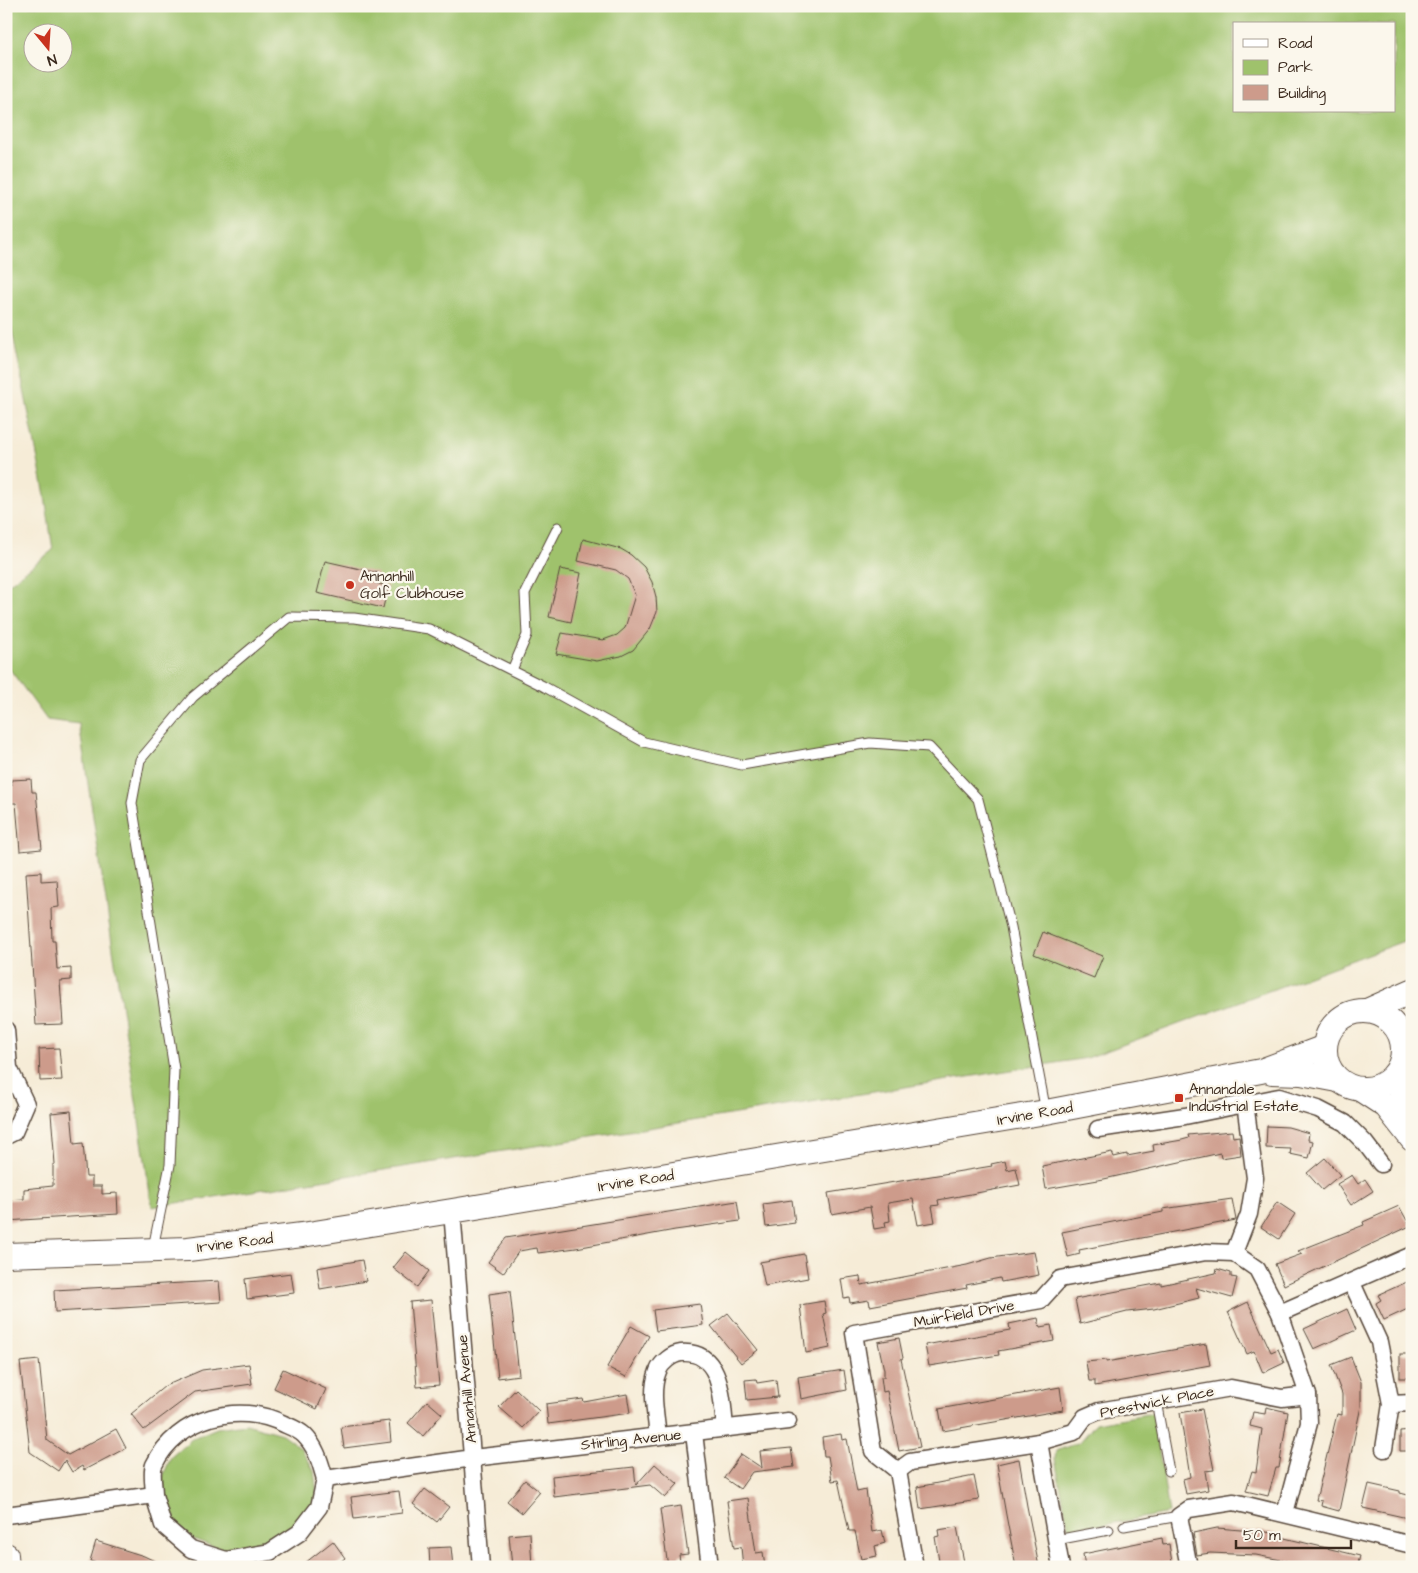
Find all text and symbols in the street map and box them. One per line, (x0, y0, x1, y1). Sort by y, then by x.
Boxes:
north arrow (22, 22, 72, 72)
legend (1233, 22, 1396, 112)
text: Road (1278, 33, 1313, 54)
text: N (44, 49, 59, 70)
text: Park (1278, 57, 1313, 78)
text: Building (1278, 83, 1326, 105)
place label: Annanhill Golf Clubhouse (360, 566, 464, 604)
marker: Annanhill Golf Clubhouse (344, 579, 356, 591)
place label: Annandale Industrial Estate (1189, 1079, 1299, 1117)
marker: Annandale Industrial Estate (1173, 1092, 1185, 1104)
street label: Irvine Road (995, 1097, 1075, 1131)
street label: Irvine Road (596, 1165, 676, 1197)
street label: Irvine Road (196, 1228, 275, 1258)
street label: Muirfield Drive (912, 1295, 1016, 1333)
street label: Annanhill Avenue (452, 1334, 482, 1444)
street label: Prestwick Place (1098, 1381, 1216, 1423)
street label: Stirling Avenue (580, 1424, 682, 1457)
scale bar (1236, 1518, 1350, 1550)
text: 50 m (1243, 1525, 1281, 1546)

